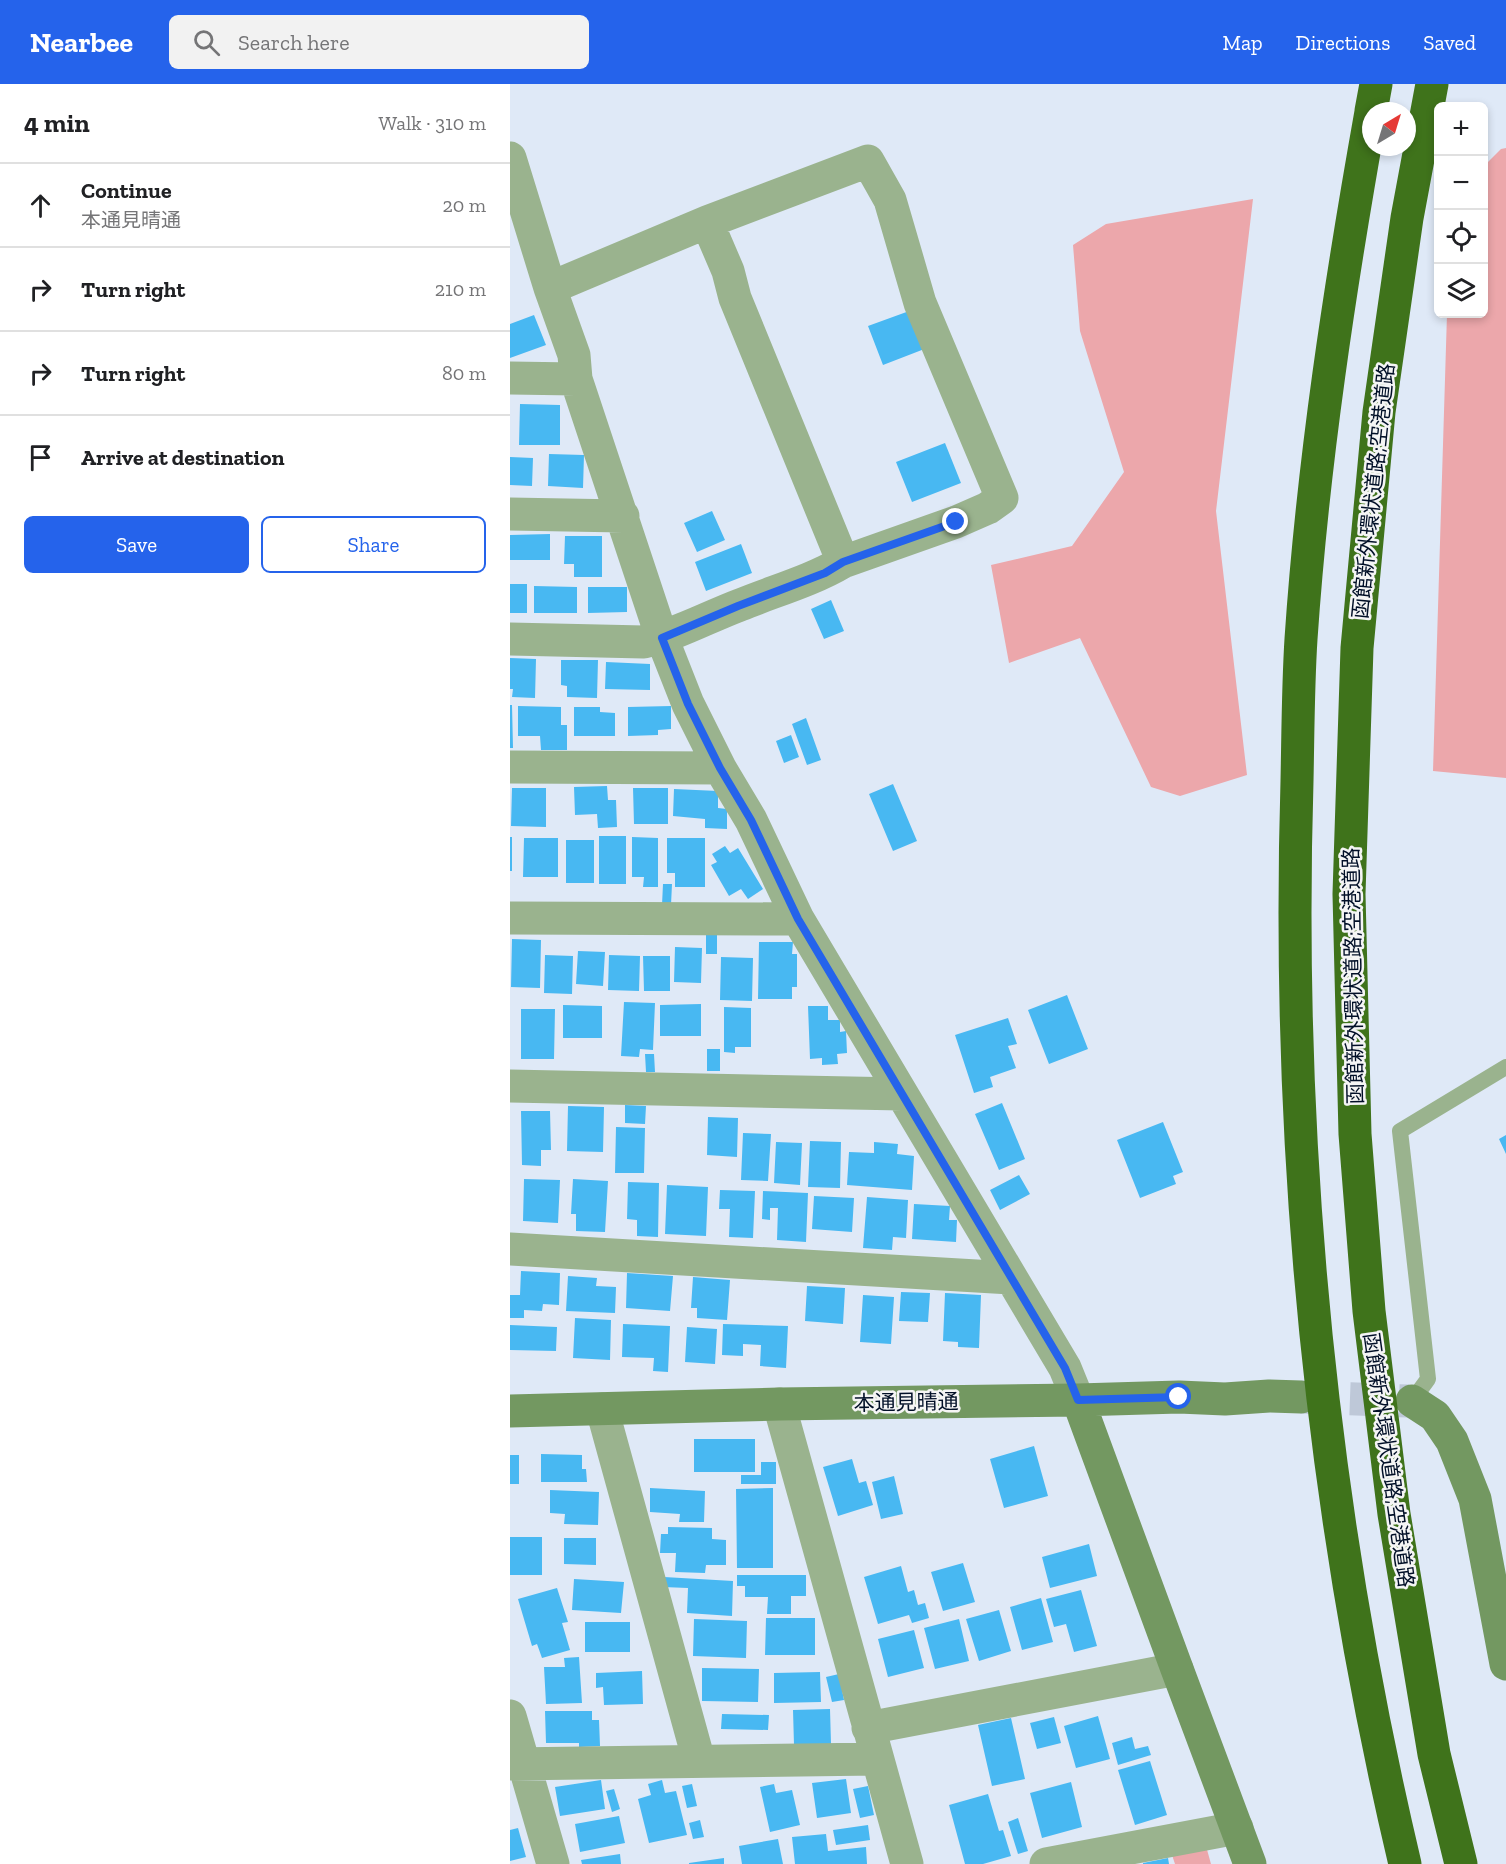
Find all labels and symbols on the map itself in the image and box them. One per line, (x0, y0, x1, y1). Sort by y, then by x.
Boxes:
north arrow (1362, 102, 1416, 156)
street label: 函館新外環状道路;空港道路 (1347, 362, 1399, 620)
route end (942, 508, 968, 534)
street label: 函館新外環状道路;空港道路 (1338, 847, 1368, 1105)
street label: 函館新外環状道路;空港道路 (1359, 1331, 1419, 1589)
route start (1165, 1383, 1191, 1409)
street label: 本通見晴通 (853, 1389, 959, 1415)

